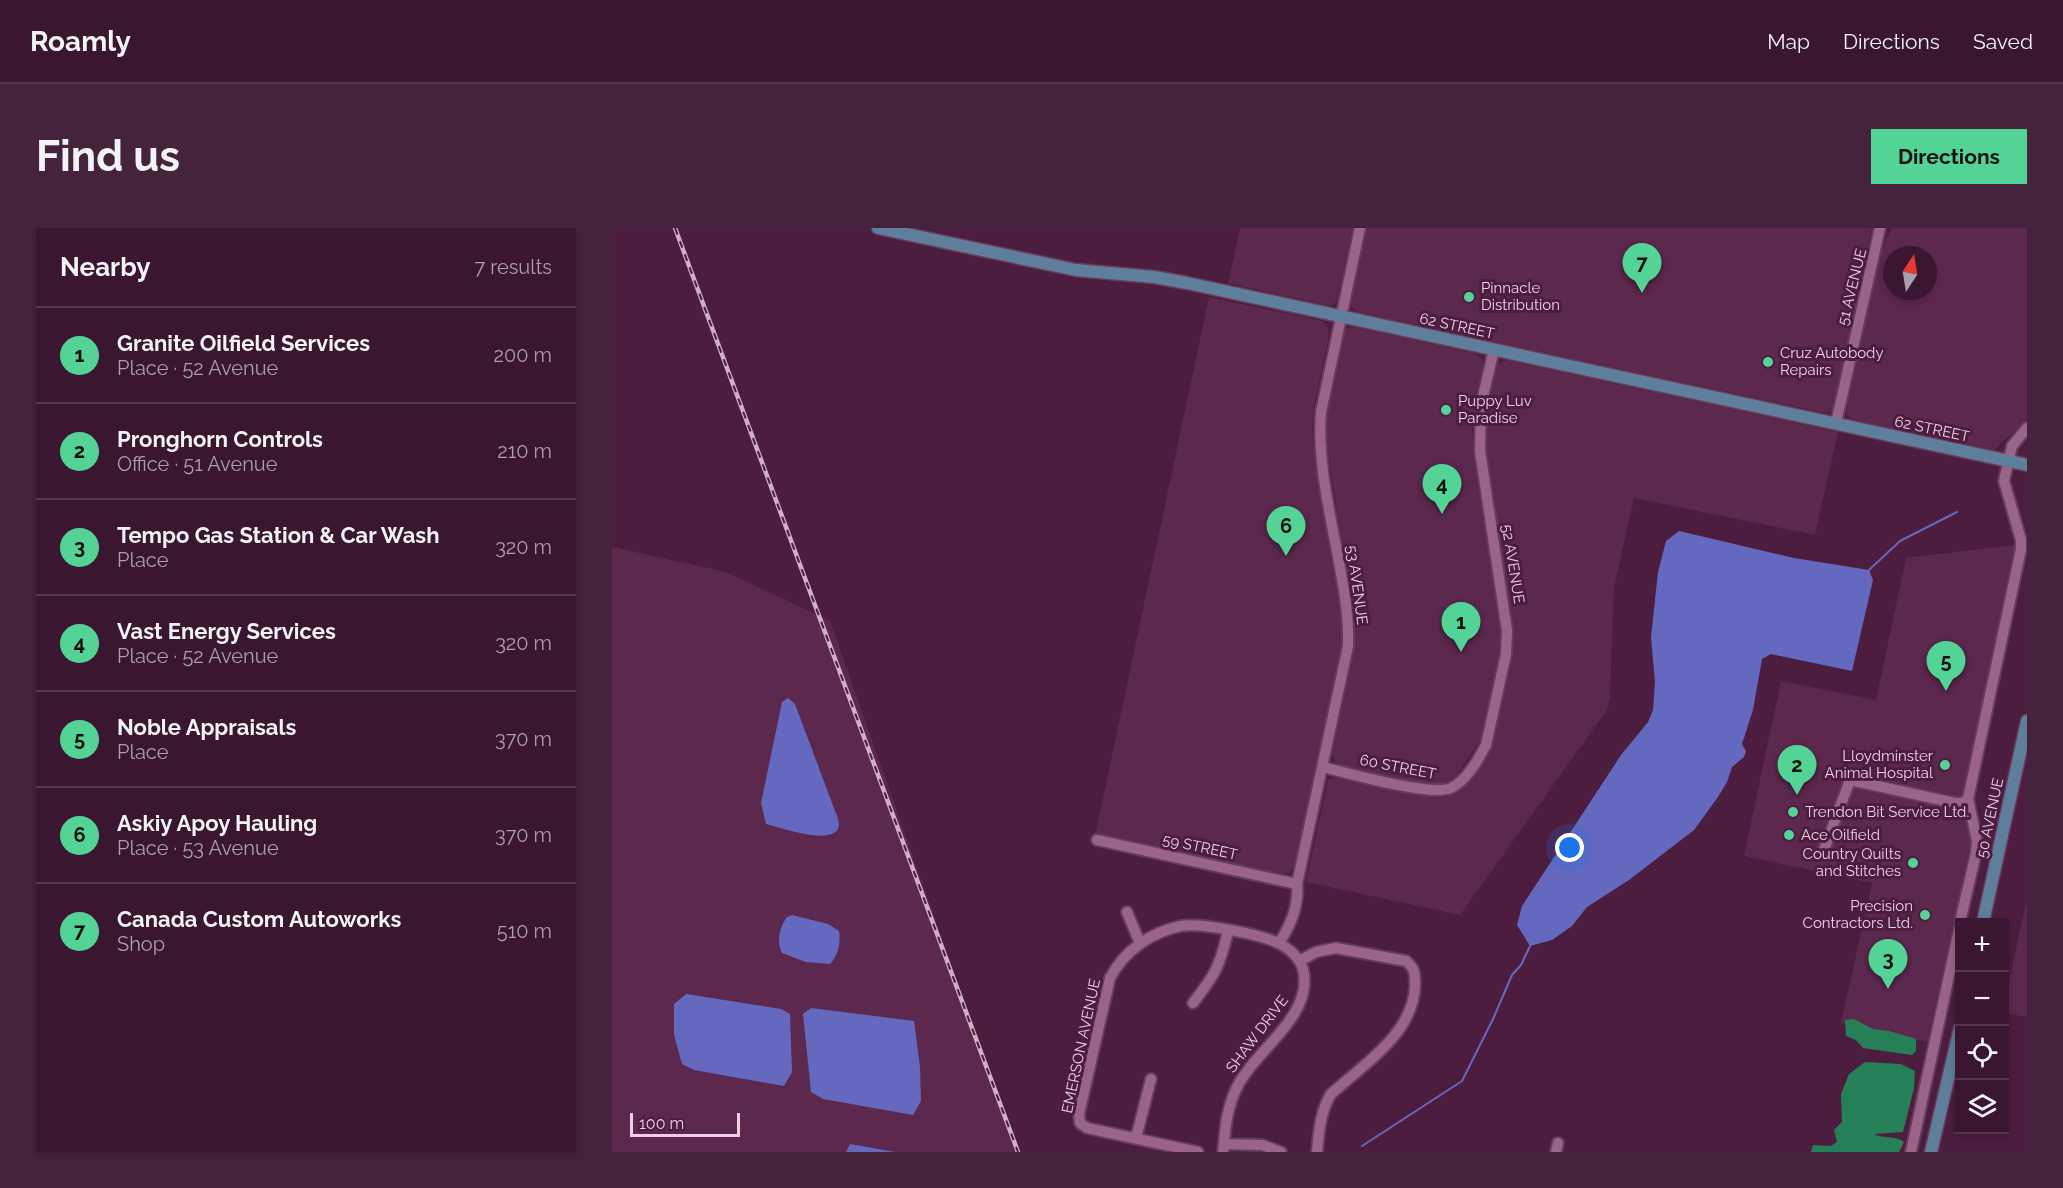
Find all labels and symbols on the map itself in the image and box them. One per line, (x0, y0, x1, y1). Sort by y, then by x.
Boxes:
pin: 7 (1622, 244, 1662, 293)
north arrow (1883, 246, 1937, 300)
street label: 51 AVENUE (1834, 247, 1870, 327)
place label: Pinnacle Distribution (1481, 279, 1560, 314)
marker: Pinnacle Distribution (1462, 290, 1476, 304)
street label: 62 STREET (1418, 309, 1496, 343)
place label: Cruz Autobody Repairs (1780, 344, 1884, 379)
marker: Cruz Autobody Repairs (1761, 355, 1775, 369)
place label: Puppy Luv Paradise (1458, 392, 1532, 427)
marker: Puppy Luv Paradise (1439, 403, 1453, 417)
street label: 62 STREET (1893, 412, 1971, 446)
pin: 4 (1422, 464, 1462, 514)
pin: 6 (1266, 506, 1306, 556)
street label: 52 AVENUE (1498, 523, 1528, 605)
street label: 53 AVENUE (1343, 544, 1371, 626)
pin: 1 (1442, 602, 1480, 652)
pin: 5 (1926, 642, 1966, 691)
pin: 2 (1778, 746, 1816, 795)
place label: Lloydminster Animal Hospital (1825, 747, 1934, 782)
street label: 60 STREET (1358, 751, 1438, 783)
marker: Lloydminster Animal Hospital (1938, 758, 1952, 772)
street label: 50 AVENUE (1973, 776, 2007, 860)
place label: Trendon Bit Service Ltd. (1805, 803, 1969, 821)
marker: Trendon Bit Service Ltd. (1786, 805, 1800, 819)
place label: Ace Oilfield (1801, 826, 1880, 844)
marker: Ace Oilfield (1782, 828, 1796, 842)
street label: 59 STREET (1161, 830, 1239, 864)
your location (1555, 833, 1584, 862)
place label: Country Quilts and Stitches (1803, 845, 1901, 880)
marker: Country Quilts and Stitches (1906, 856, 1920, 870)
place label: Precision Contractors Ltd. (1803, 897, 1913, 932)
marker: Precision Contractors Ltd. (1918, 908, 1932, 922)
pin: 3 (1868, 940, 1908, 989)
street label: EMERSON AVENUE (1058, 977, 1104, 1115)
street label: SHAW DRIVE (1222, 992, 1292, 1076)
scale bar (630, 1110, 740, 1138)

